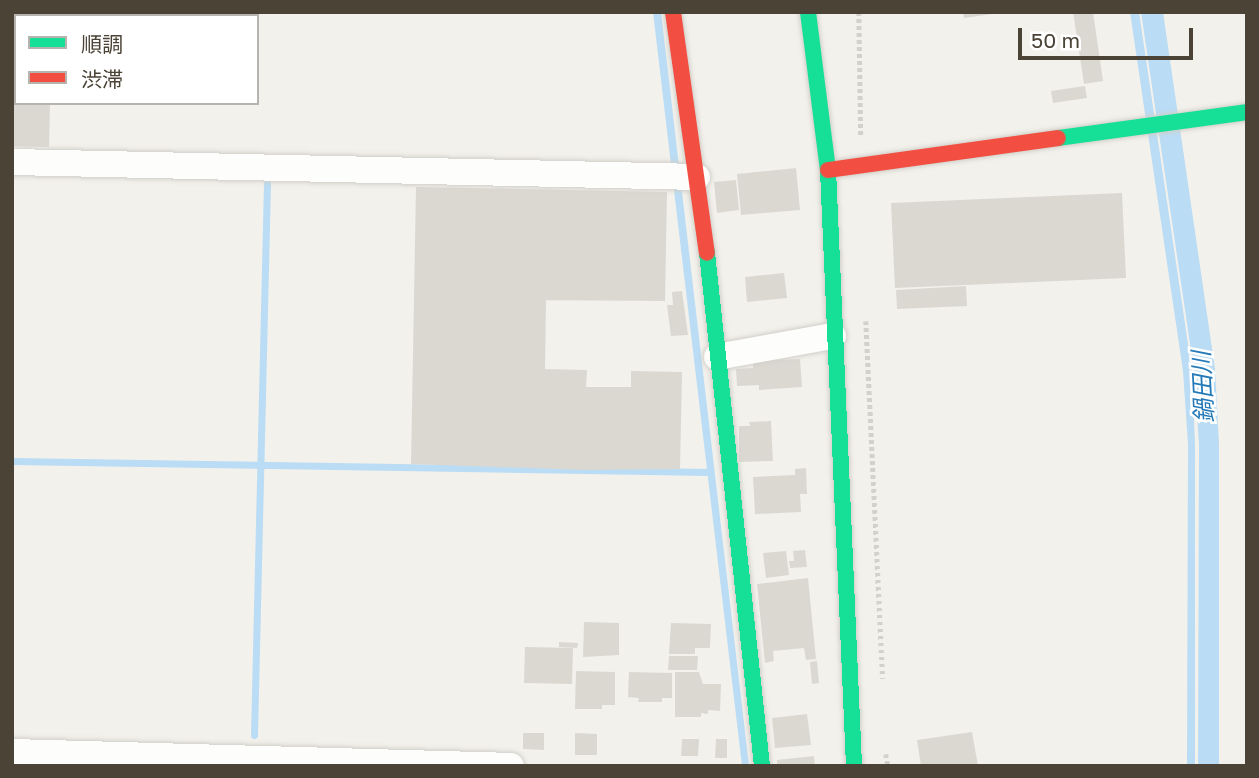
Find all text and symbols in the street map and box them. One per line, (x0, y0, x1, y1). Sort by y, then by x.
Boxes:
legend (14, 14, 259, 105)
scale bar (1021, 14, 1196, 58)
text: 50 m (1031, 27, 1080, 53)
text: 順調 (81, 31, 123, 57)
text: 渋滞 (81, 66, 123, 92)
water label: 鍋田川 (1186, 350, 1218, 424)

